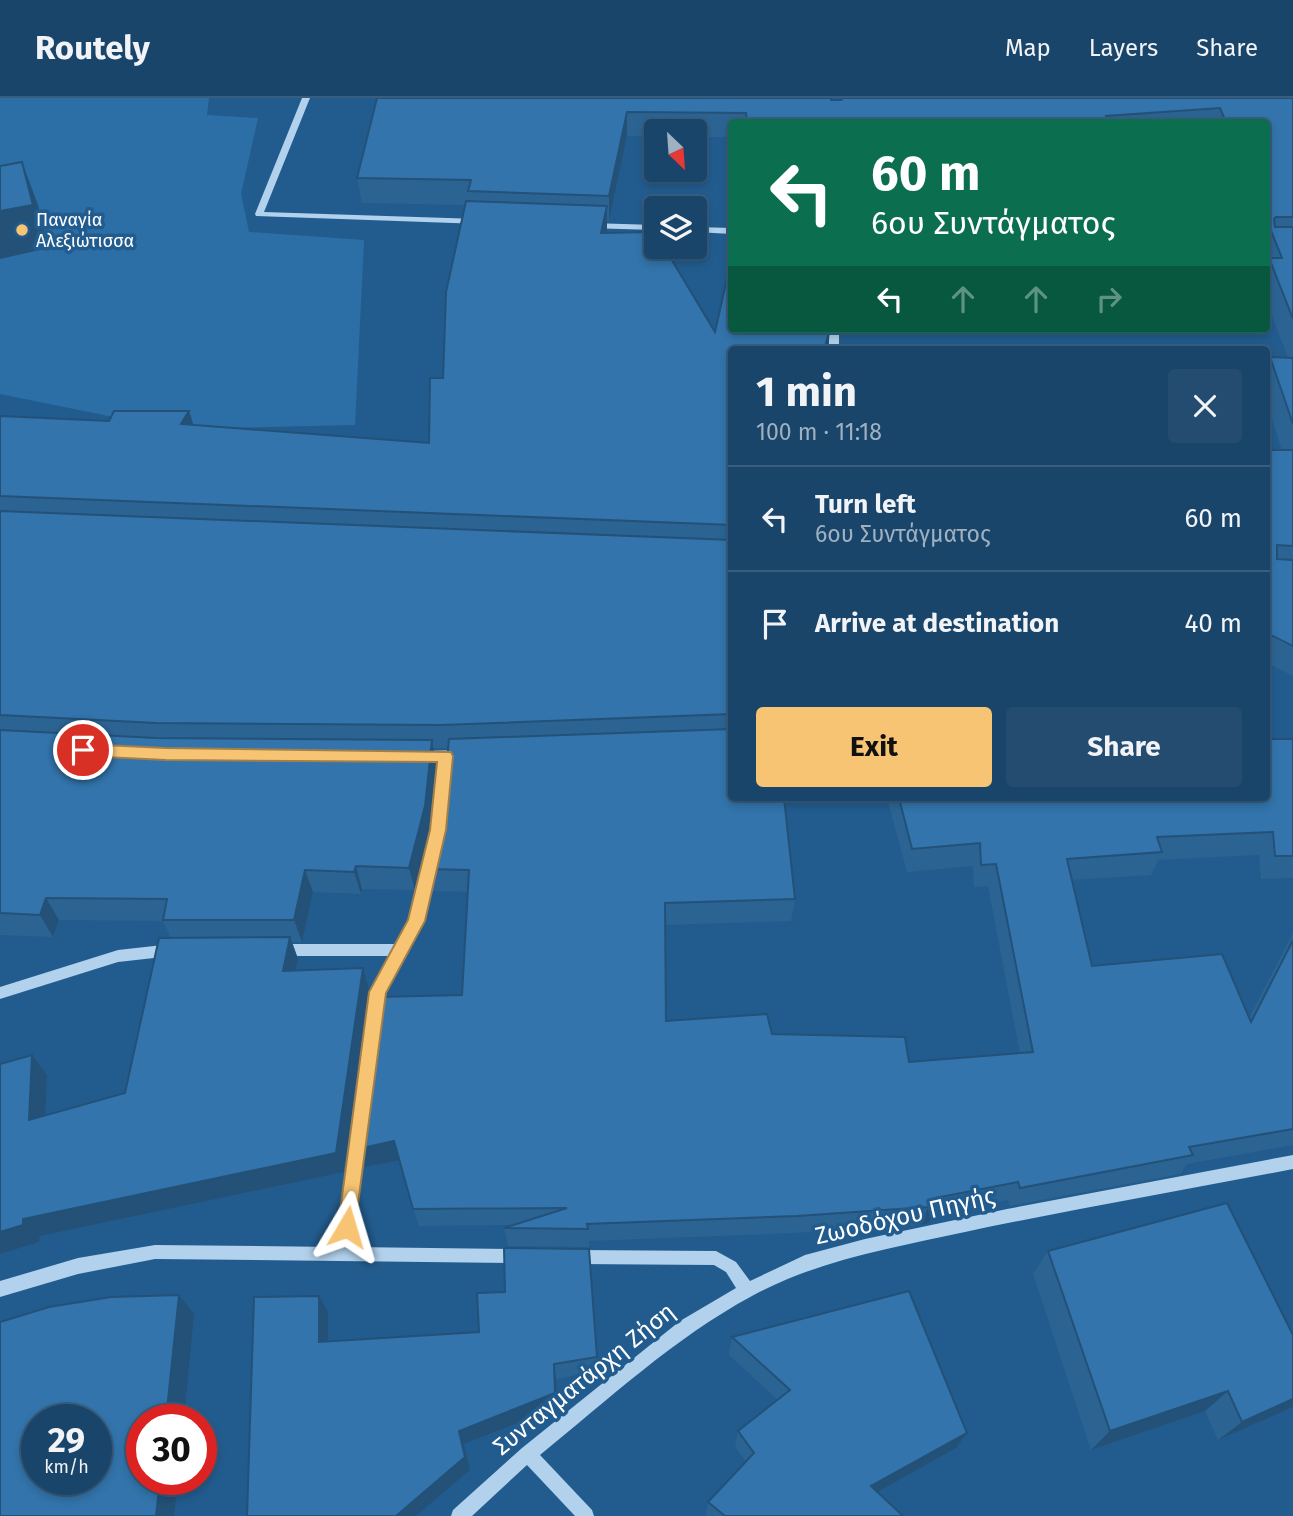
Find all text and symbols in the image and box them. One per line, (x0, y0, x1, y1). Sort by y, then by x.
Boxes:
text: Routely (35, 28, 150, 68)
text: Map (1005, 34, 1051, 62)
text: Layers (1089, 34, 1158, 62)
text: Share (1196, 34, 1258, 62)
north arrow (644, 119, 707, 182)
map controls (644, 119, 707, 259)
text: 60 m (871, 144, 980, 203)
icon: left (756, 147, 847, 238)
button: layers (644, 196, 707, 259)
text: 6ου Συντάγματος (871, 204, 1116, 242)
place label: Παναγία Αλεξιώτισσα (36, 209, 134, 252)
marker: Παναγία Αλεξιώτισσα (14, 222, 30, 238)
icon: left (871, 280, 909, 318)
icon: ahead (944, 280, 982, 318)
icon: ahead (1017, 280, 1055, 318)
icon: right (1090, 280, 1128, 318)
text: 1 min (756, 367, 857, 417)
button: close (1168, 369, 1242, 443)
text: 100 m · 11:18 (756, 418, 882, 446)
text: Turn left (815, 489, 916, 520)
icon: left (756, 500, 794, 538)
text: 60 m (1184, 503, 1242, 534)
text: 6ου Συντάγματος (815, 520, 991, 548)
icon: arrive (756, 605, 794, 643)
text: Arrive at destination (815, 608, 1059, 639)
text: 40 m (1184, 608, 1242, 639)
button: Exit (756, 707, 992, 787)
button: Share (1006, 707, 1242, 787)
pin (53, 720, 113, 780)
icon: arrive (64, 731, 102, 769)
street label: Ζωοδόχου Πηγής (812, 1182, 998, 1250)
position arrow (310, 1190, 384, 1264)
street label: Συνταγματάρχη Ζήση (488, 1297, 680, 1461)
speed limit sign: 30 (126, 1404, 217, 1495)
text: 29 (48, 1419, 85, 1461)
text: km/h (44, 1456, 89, 1478)

